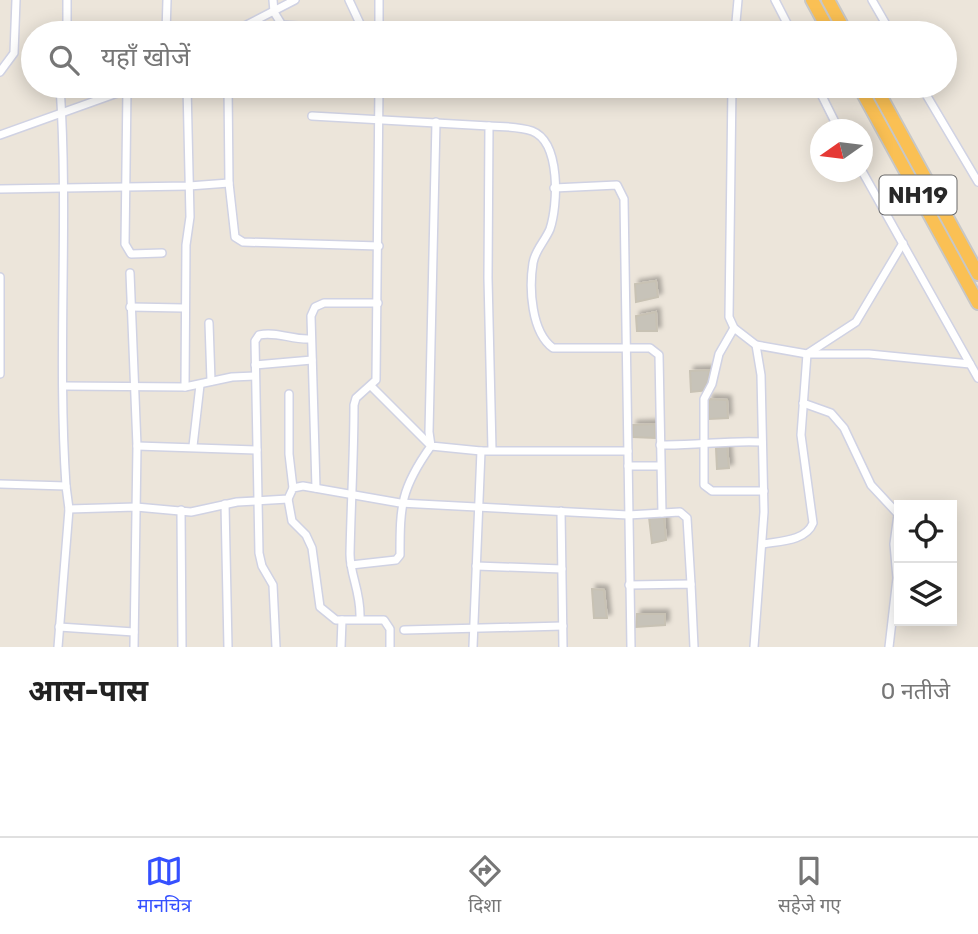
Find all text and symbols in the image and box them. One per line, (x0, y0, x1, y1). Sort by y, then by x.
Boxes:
search box (21, 21, 957, 98)
icon: search (45, 41, 83, 79)
text: यहाँ खोजें (101, 42, 190, 73)
north arrow (810, 119, 873, 182)
road number: NH19 (880, 176, 956, 214)
map controls (894, 500, 957, 626)
button: locate (894, 500, 957, 563)
button: layers (894, 563, 957, 626)
text: आस-पास (28, 673, 148, 709)
text: 0 नतीजे (881, 677, 950, 705)
tab: मानचित्र (137, 852, 191, 920)
tab: दिशा (466, 852, 504, 920)
tab: सहेजे गए (778, 852, 841, 920)

